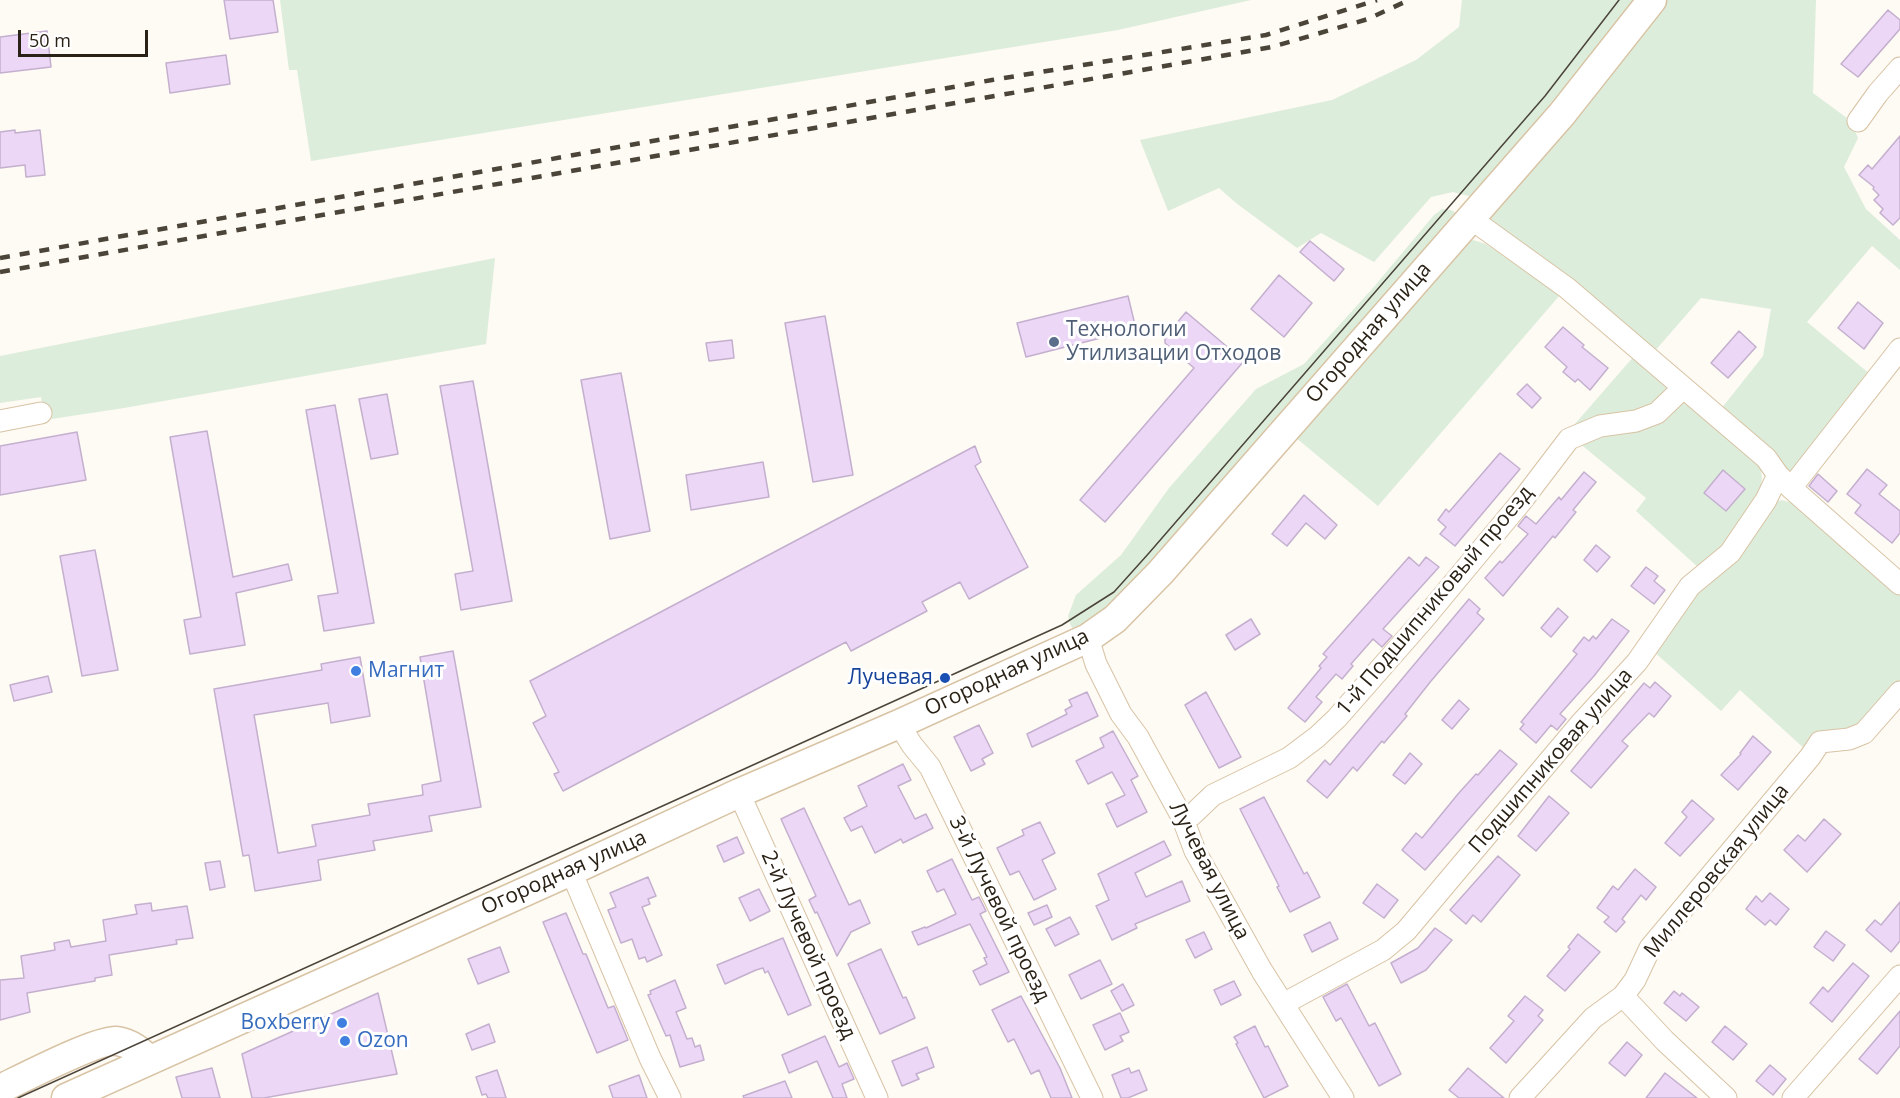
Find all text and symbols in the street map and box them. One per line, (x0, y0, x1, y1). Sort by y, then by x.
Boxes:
scale bar (21, 18, 152, 56)
text: 50 m (29, 28, 71, 52)
street label: Огородная улица (1301, 257, 1437, 409)
place label: Технологии Утилизации Отходов (1066, 317, 1281, 367)
marker: Технологии Утилизации Отходов (1047, 335, 1061, 349)
street label: 1-й Подшипниковый проезд (1331, 481, 1539, 721)
street label: Огородная улица (921, 624, 1093, 722)
place label: Магнит (368, 658, 444, 684)
street label: Подшипниковая улица (1464, 663, 1638, 859)
marker: Магнит (349, 664, 363, 678)
place label: Лучевая (848, 665, 933, 691)
marker: Лучевая (938, 671, 952, 685)
street label: Миллеровская улица (1639, 779, 1795, 963)
street label: Лучевая улица (1163, 798, 1255, 944)
street label: 3-й Лучевой проезд (943, 812, 1055, 1006)
street label: Огородная улица (477, 825, 651, 921)
street label: 2-й Лучевой проезд (755, 847, 861, 1043)
place label: Boxberry (240, 1010, 330, 1036)
marker: Boxberry (335, 1016, 349, 1030)
place label: Ozon (357, 1028, 409, 1054)
marker: Ozon (338, 1034, 352, 1048)

